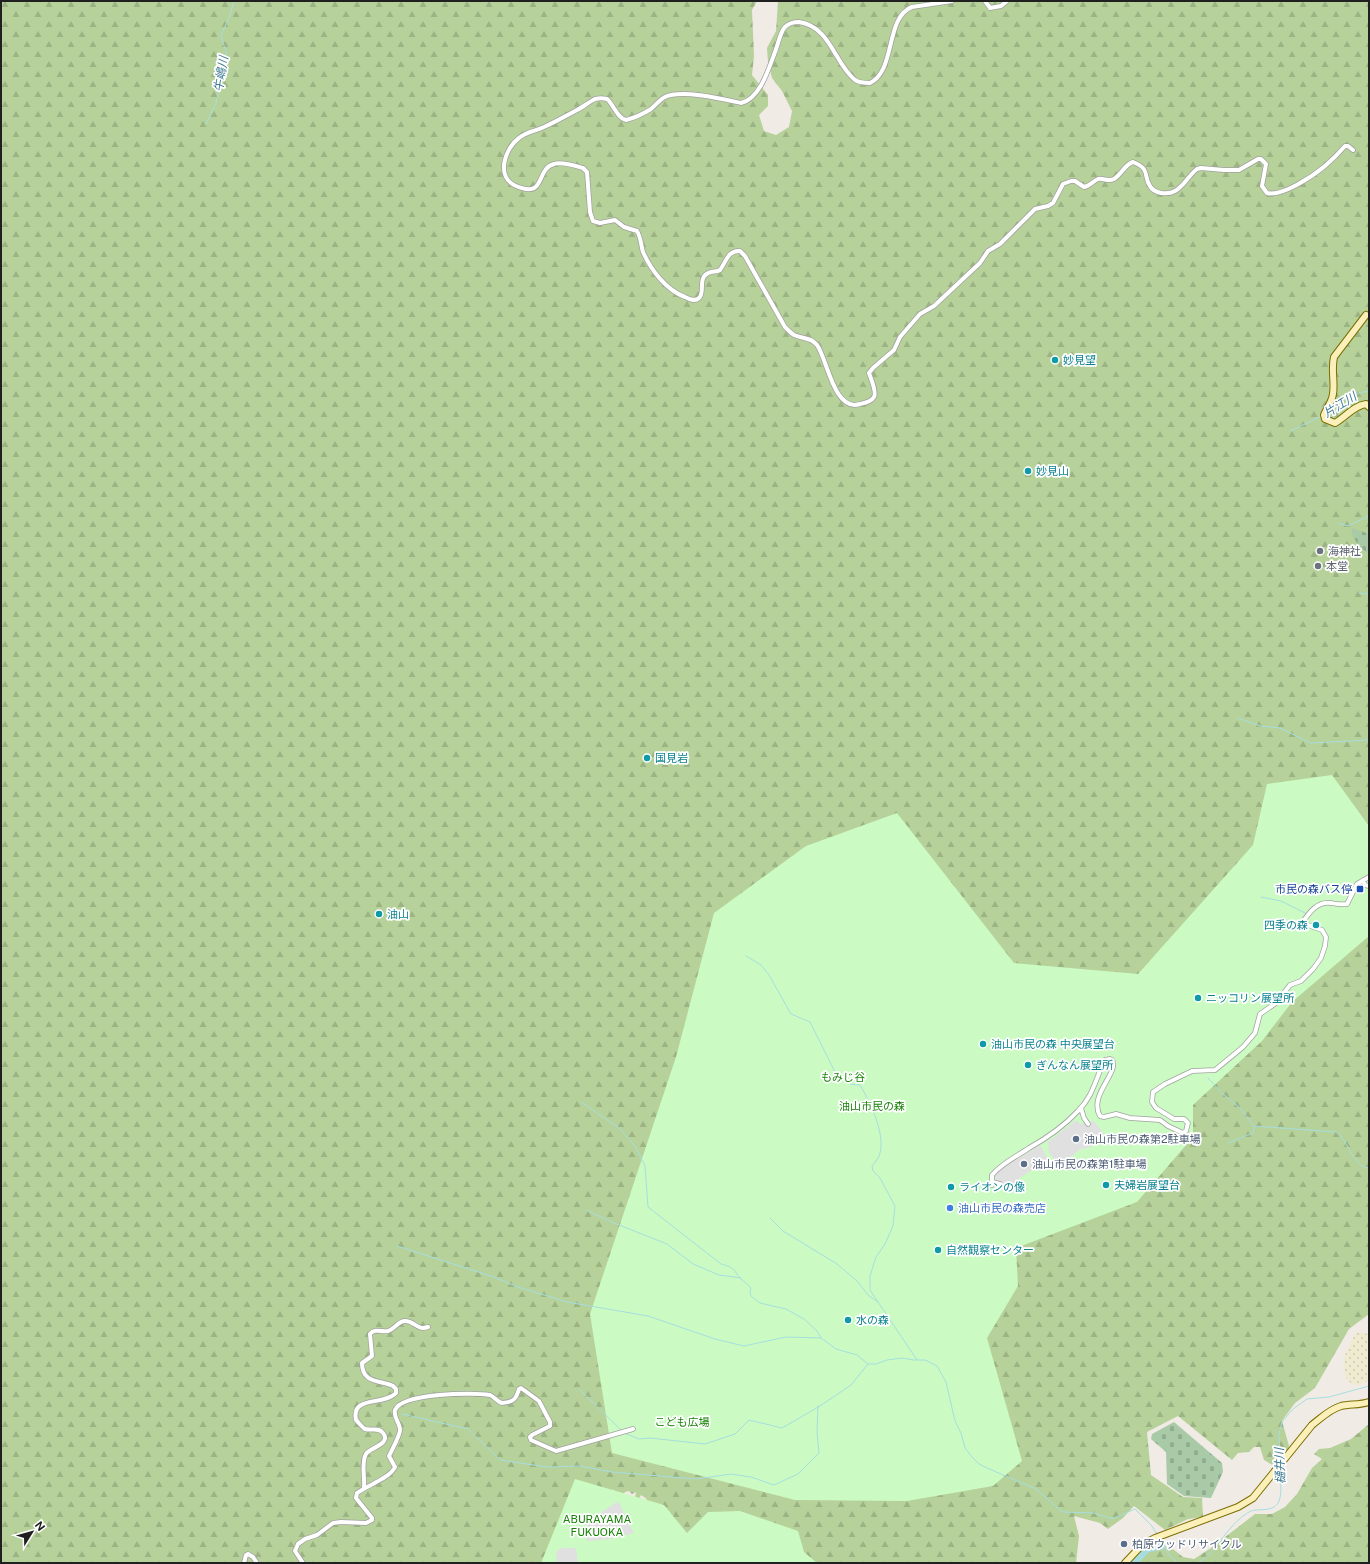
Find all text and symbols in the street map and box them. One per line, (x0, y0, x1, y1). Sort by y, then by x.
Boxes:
water label: 牛嶋川 (211, 53, 231, 93)
place label: 妙見望 (1063, 354, 1096, 366)
marker: 妙見望 (1050, 355, 1060, 365)
water label: 片江川 (1321, 388, 1361, 420)
place label: 妙見山 (1036, 465, 1069, 477)
marker: 妙見山 (1023, 466, 1033, 476)
place label: 海神社 (1328, 545, 1361, 557)
marker: 海神社 (1315, 546, 1325, 556)
place label: 本堂 (1326, 560, 1348, 572)
marker: 本堂 (1313, 561, 1323, 571)
place label: 国見岩 (655, 752, 688, 764)
marker: 国見岩 (642, 753, 652, 763)
place label: 市民の森バス停 (1275, 883, 1353, 895)
marker: 市民の森バス停 (1355, 884, 1365, 894)
place label: 油山 (387, 908, 409, 920)
marker: 油山 (374, 909, 384, 919)
place label: 四季の森 (1264, 919, 1308, 931)
marker: 四季の森 (1311, 920, 1321, 930)
place label: ニッコリン展望所 (1206, 992, 1295, 1004)
marker: ニッコリン展望所 (1193, 993, 1203, 1003)
place label: 油山市民の森 中央展望台 (991, 1038, 1115, 1050)
marker: 油山市民の森 中央展望台 (978, 1039, 988, 1049)
place label: ぎんなん展望所 (1036, 1059, 1114, 1071)
marker: ぎんなん展望所 (1023, 1060, 1033, 1070)
park label: もみじ谷 (821, 1071, 865, 1083)
park label: 油山市民の森 (839, 1100, 905, 1112)
place label: 油山市民の森第2駐車場 (1084, 1133, 1201, 1145)
marker: 油山市民の森第2駐車場 (1071, 1134, 1081, 1144)
place label: 油山市民の森第1駐車場 (1032, 1158, 1146, 1170)
marker: 油山市民の森第1駐車場 (1019, 1159, 1029, 1169)
place label: 夫婦岩展望台 (1114, 1179, 1180, 1191)
marker: 夫婦岩展望台 (1101, 1180, 1111, 1190)
place label: ライオンの像 (959, 1181, 1025, 1193)
marker: ライオンの像 (946, 1182, 956, 1192)
place label: 油山市民の森売店 (958, 1202, 1046, 1214)
marker: 油山市民の森売店 (945, 1203, 955, 1213)
place label: 自然観察センター (946, 1244, 1034, 1256)
marker: 自然観察センター (933, 1245, 943, 1255)
place label: 水の森 (856, 1314, 889, 1326)
marker: 水の森 (843, 1315, 853, 1325)
park label: こども広場 (655, 1416, 710, 1428)
water label: 樋井川 (1272, 1446, 1288, 1484)
north arrow (12, 1512, 52, 1552)
park label: ABURAYAMA FUKUOKA (563, 1513, 631, 1538)
text: N (33, 1519, 47, 1533)
place label: 柏原ウッドリサイクル (1132, 1538, 1241, 1550)
marker: 柏原ウッドリサイクル (1119, 1539, 1129, 1549)

